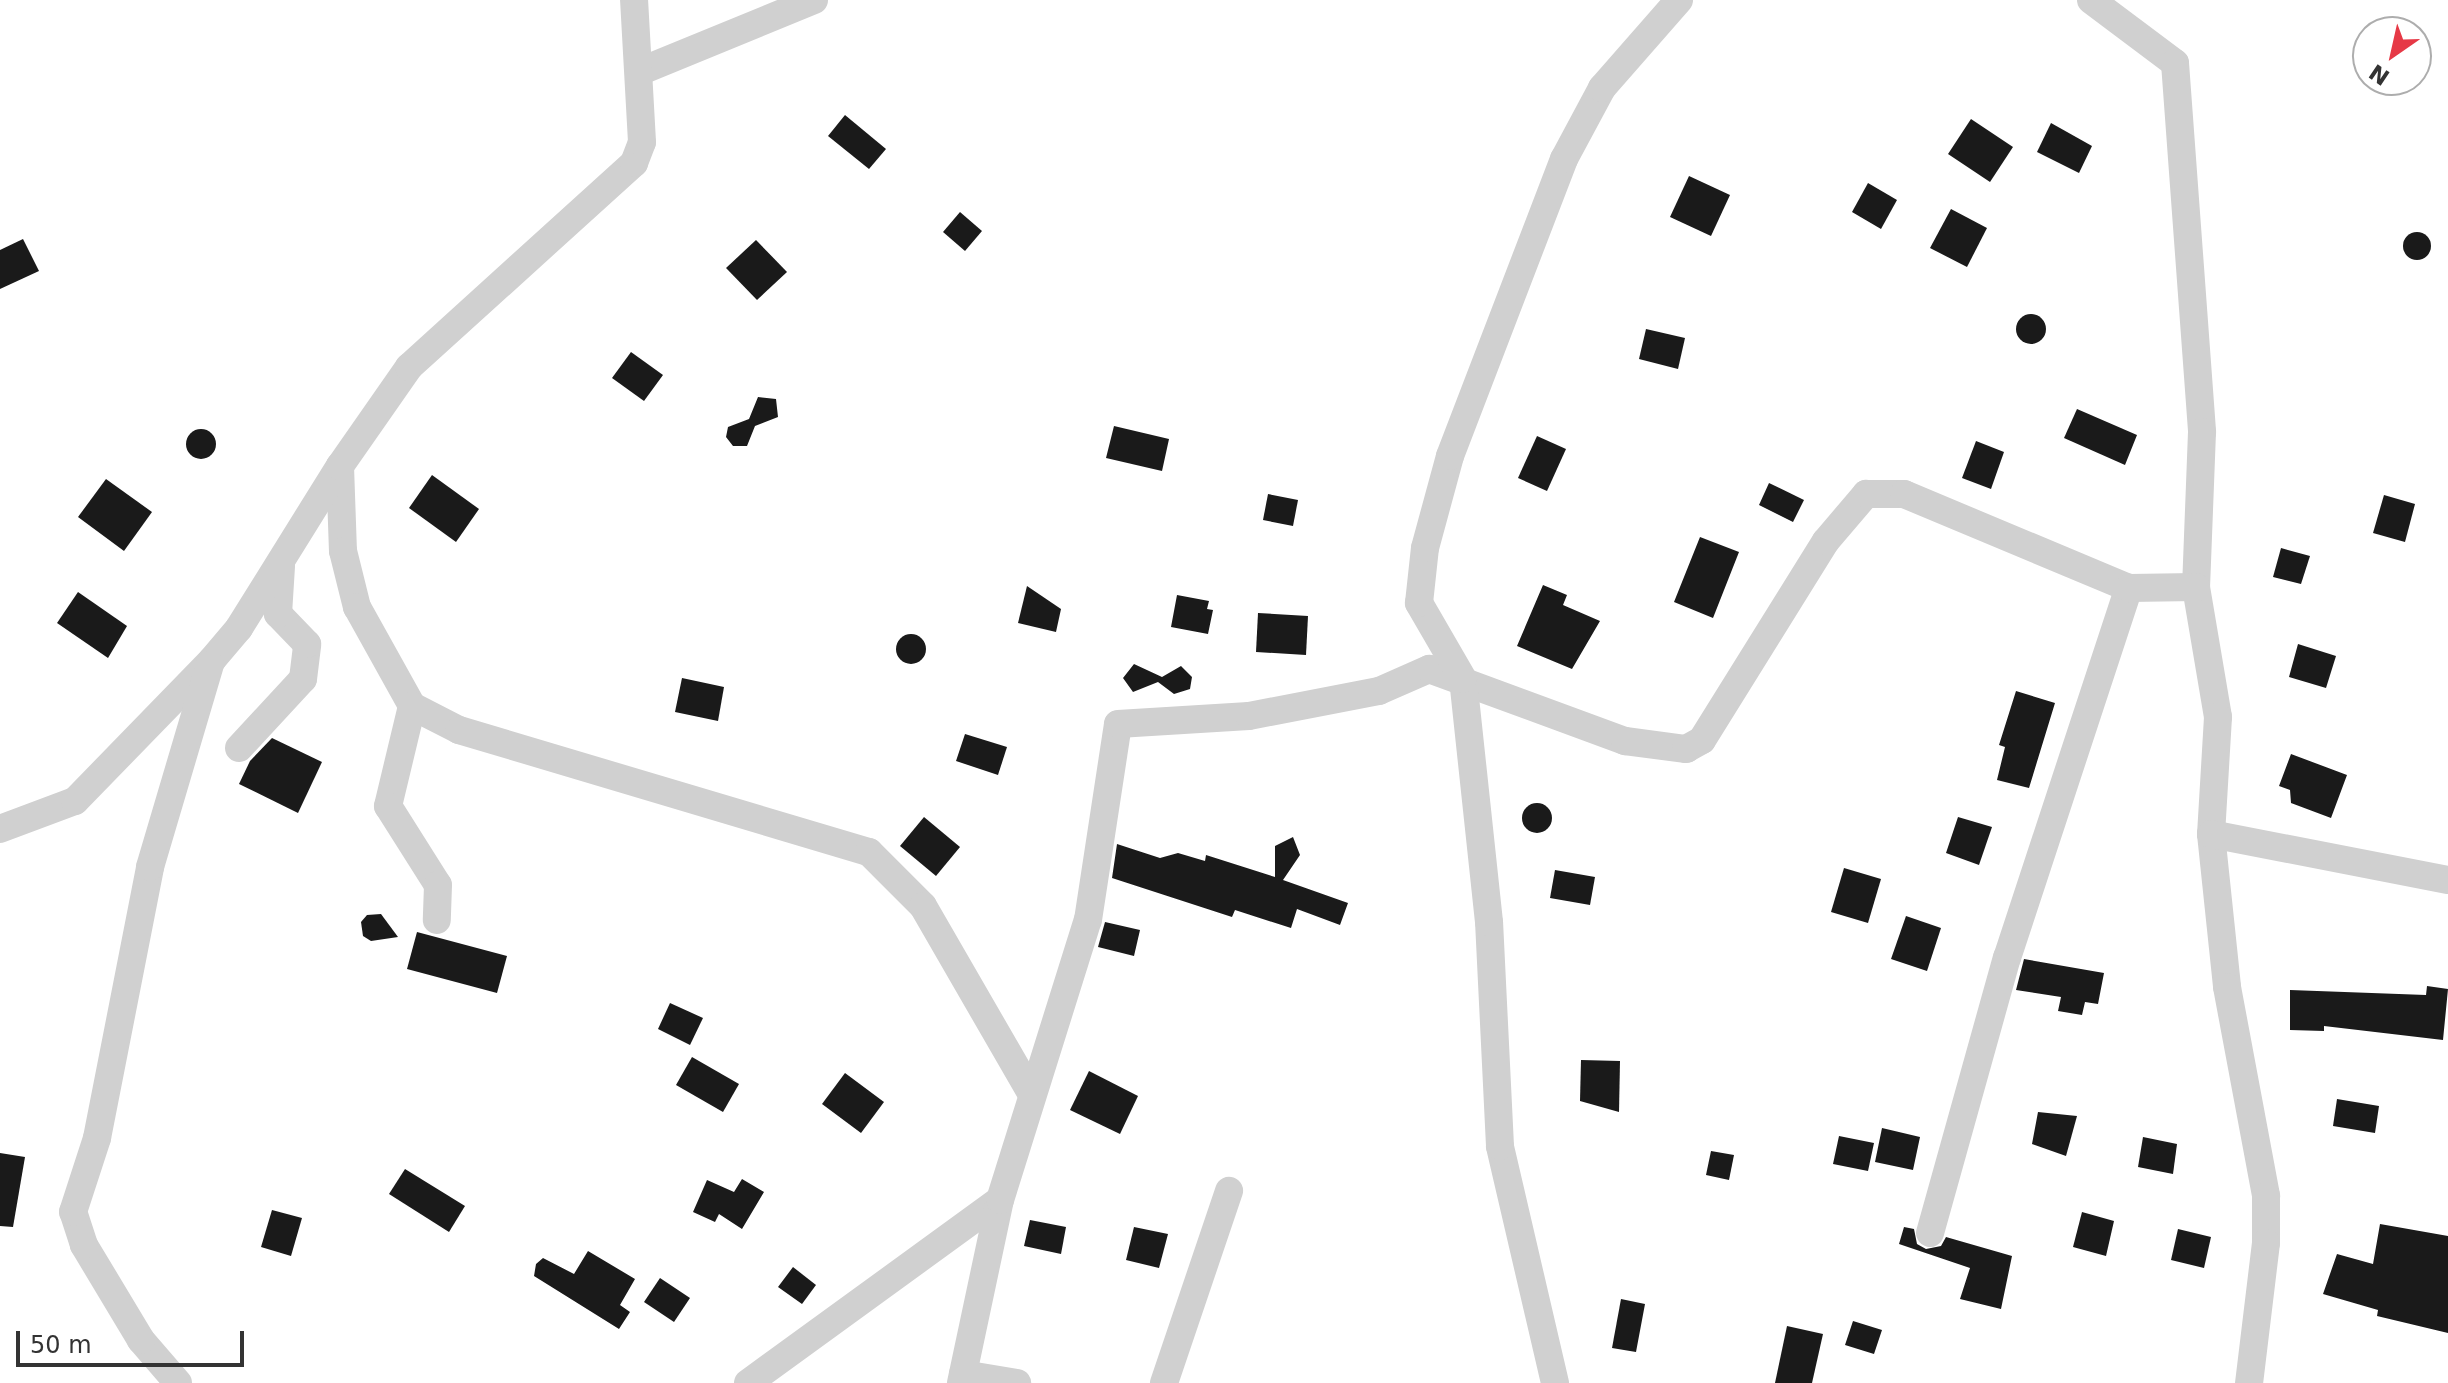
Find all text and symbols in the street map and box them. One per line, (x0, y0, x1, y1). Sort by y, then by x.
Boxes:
north arrow (2352, 16, 2432, 96)
text: N (2365, 59, 2394, 90)
scale bar (20, 1315, 248, 1365)
text: 50 m (30, 1331, 92, 1359)

